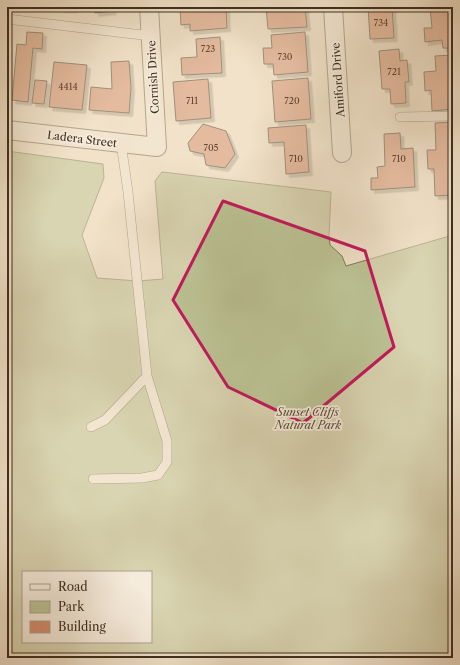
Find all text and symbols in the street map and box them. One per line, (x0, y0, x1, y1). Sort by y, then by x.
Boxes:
house number: 734 (374, 17, 388, 28)
street label: Cornish Drive (144, 40, 162, 114)
street label: Amiford Drive (328, 42, 348, 119)
house number: 723 (201, 43, 215, 54)
house number: 730 (277, 51, 293, 62)
house number: 721 (387, 66, 401, 77)
house number: 4414 (58, 81, 78, 92)
house number: 711 (186, 95, 198, 106)
house number: 720 (284, 95, 300, 106)
street label: Ladera Street (46, 128, 118, 150)
house number: 705 (203, 142, 219, 153)
house number: 710 (289, 153, 303, 164)
house number: 710 (392, 153, 406, 164)
park label: Sunset Cliffs Natural Park (274, 405, 342, 432)
legend (22, 571, 152, 643)
text: Road (58, 579, 88, 594)
text: Park (58, 599, 85, 614)
text: Building (58, 619, 106, 634)

